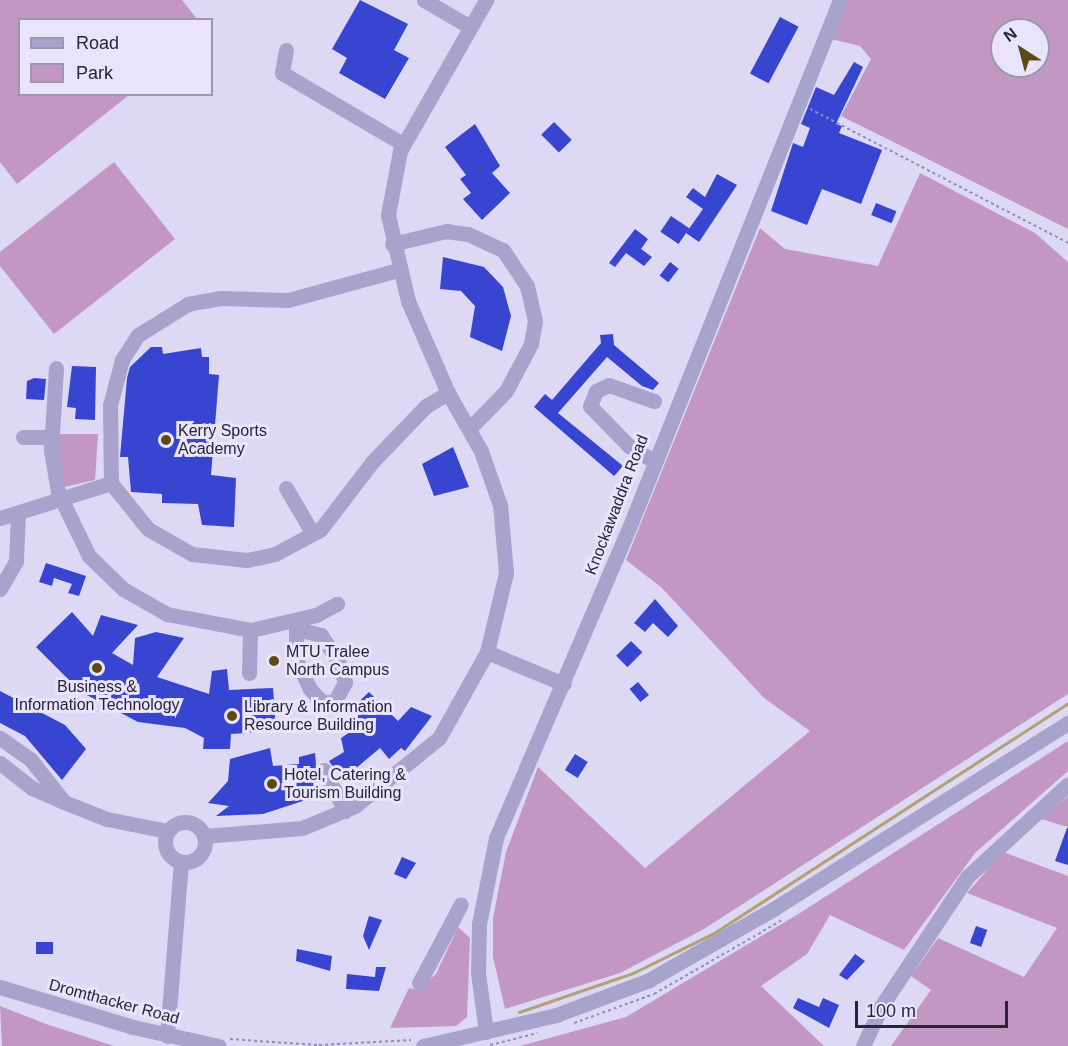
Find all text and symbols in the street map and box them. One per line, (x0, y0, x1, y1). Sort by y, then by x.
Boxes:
legend (18, 18, 213, 96)
north arrow (990, 18, 1050, 78)
text: N (1001, 24, 1020, 45)
text: Road (76, 33, 119, 53)
text: Park (76, 63, 113, 83)
place label: Kerry Sports Academy (178, 421, 267, 459)
street label: Knockawaddra Road (581, 432, 653, 578)
marker: Kerry Sports Academy (159, 433, 173, 447)
place label: MTU Tralee North Campus (286, 642, 389, 680)
marker: MTU Tralee North Campus (267, 654, 281, 668)
marker: Business & Information Technology (90, 661, 104, 675)
place label: Business & Information Technology (14, 677, 180, 715)
place label: Library & Information Resource Building (244, 697, 393, 735)
marker: Library & Information Resource Building (225, 709, 239, 723)
place label: Hotel, Catering & Tourism Building (284, 765, 406, 803)
marker: Hotel, Catering & Tourism Building (265, 777, 279, 791)
street label: Dromthacker Road (47, 975, 181, 1029)
scale bar (858, 989, 1011, 1027)
text: 100 m (866, 1001, 916, 1021)

